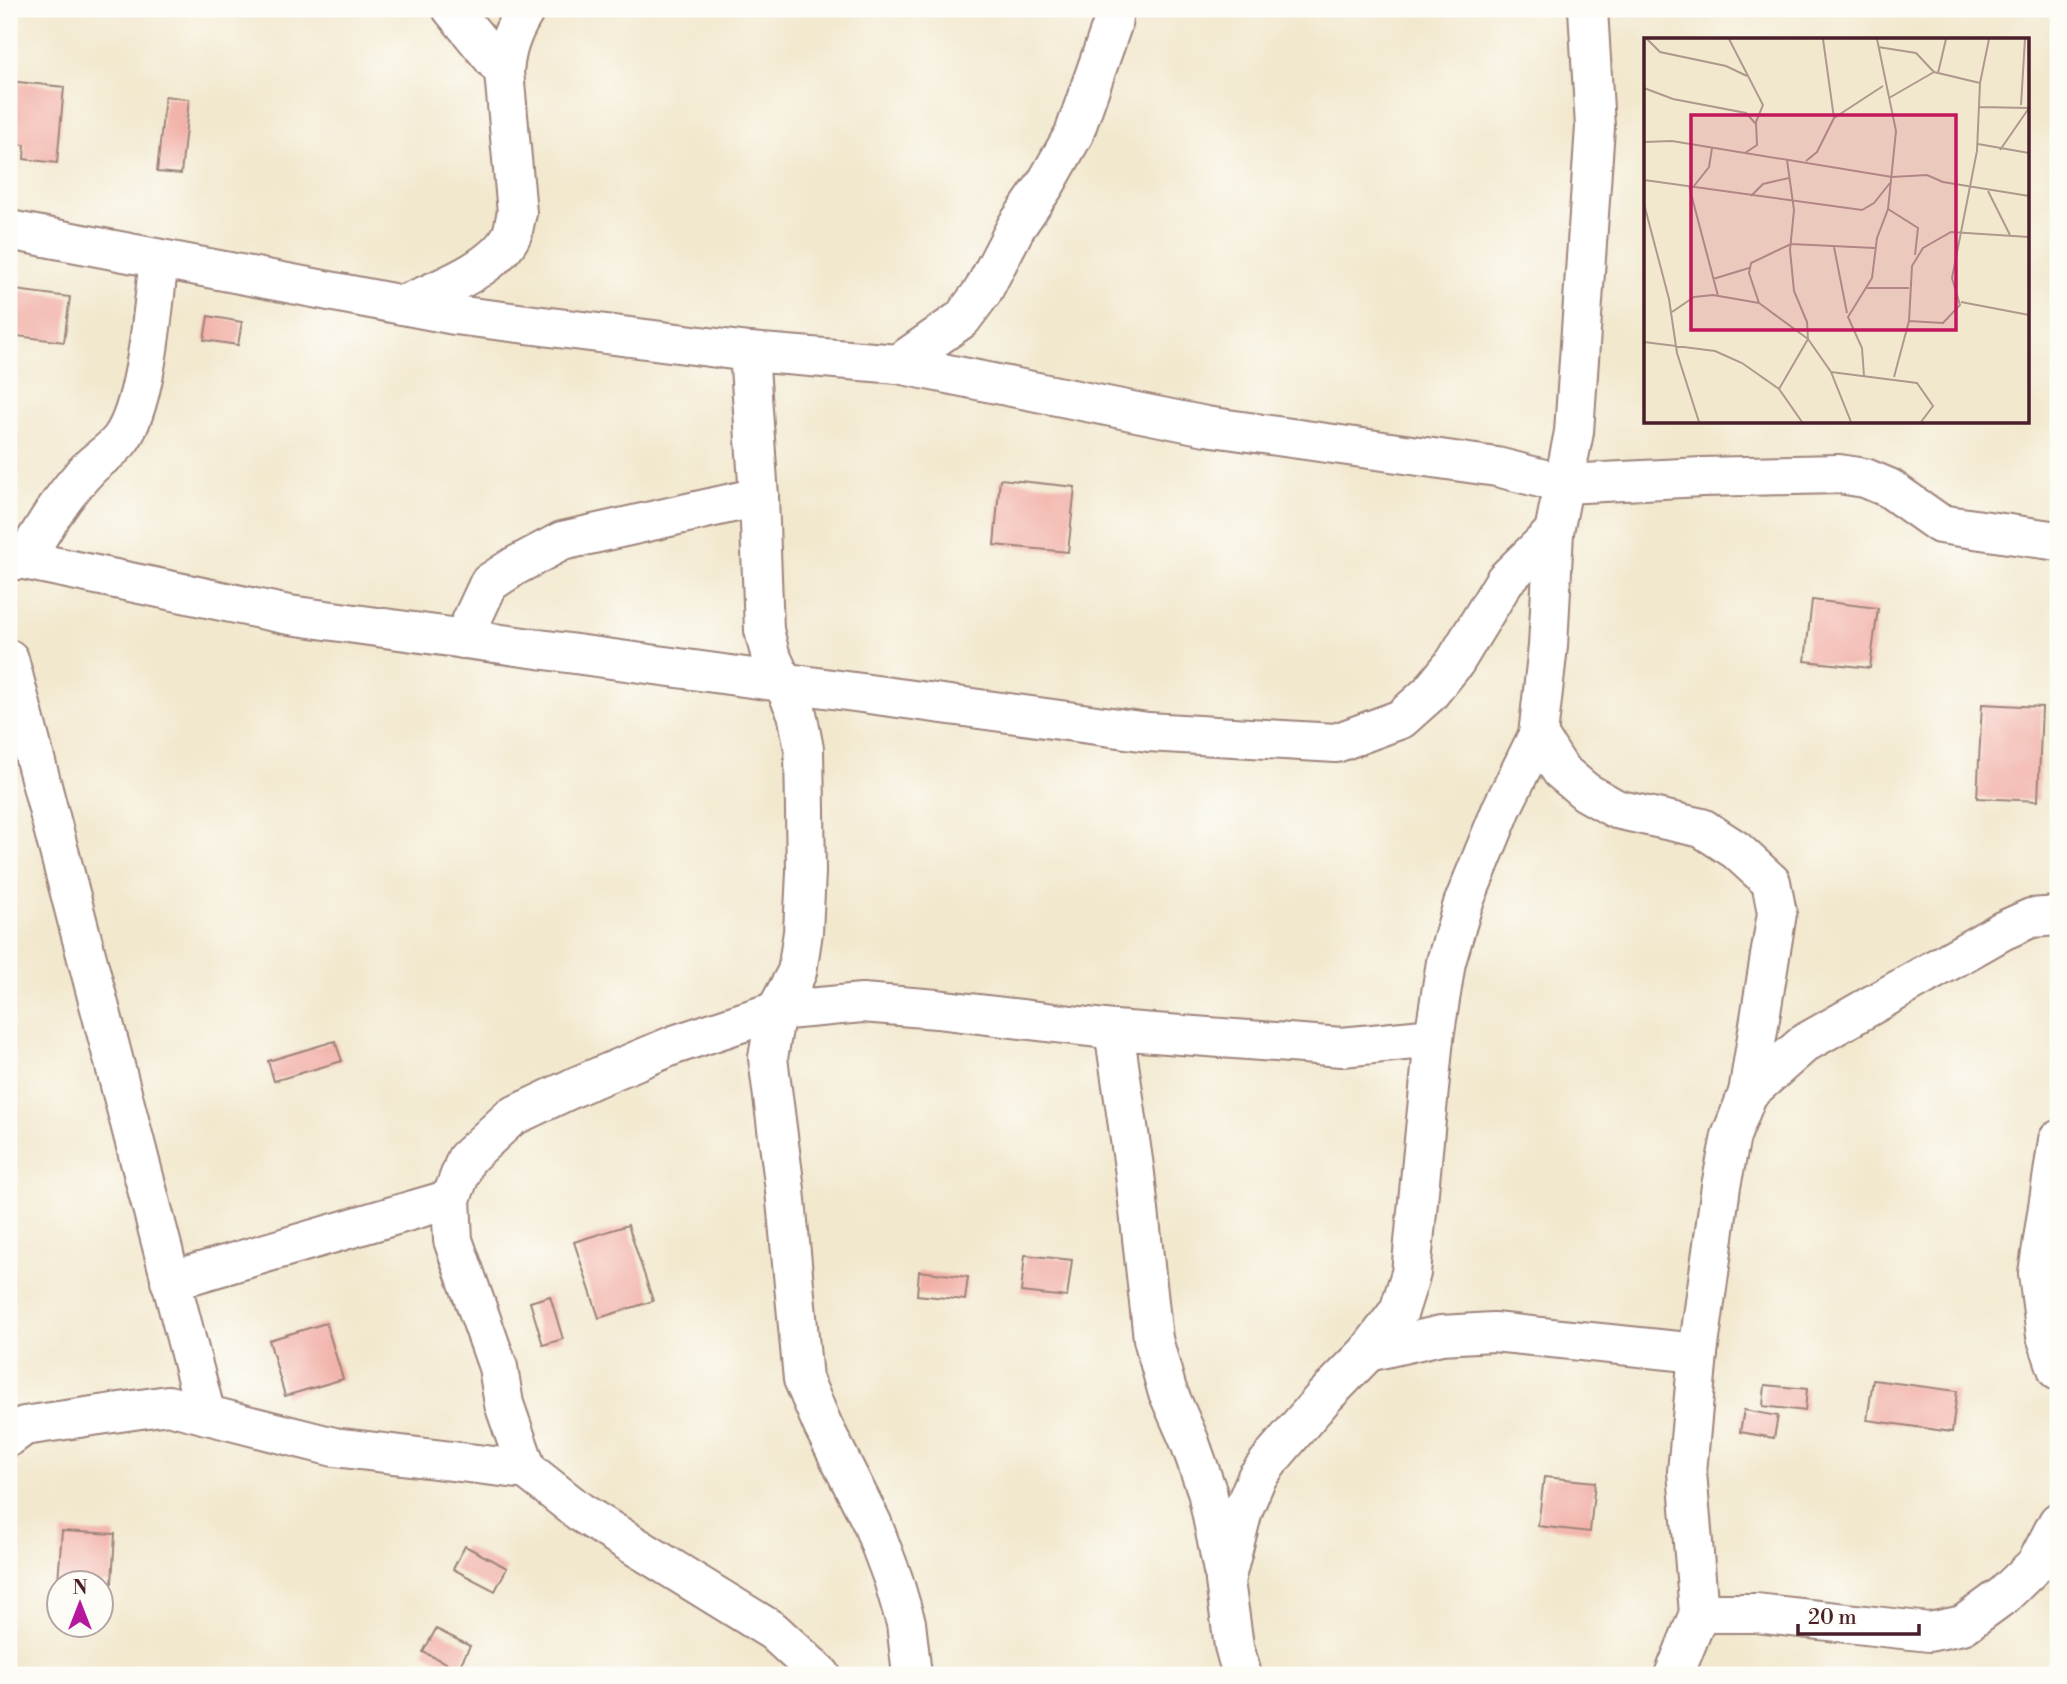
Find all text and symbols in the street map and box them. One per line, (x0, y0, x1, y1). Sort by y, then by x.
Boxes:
inset map (1644, 38, 2028, 424)
north arrow (46, 1568, 116, 1638)
text: N (72, 1576, 88, 1600)
scale bar (1798, 1593, 1918, 1637)
text: 20 m (1808, 1605, 1857, 1631)

